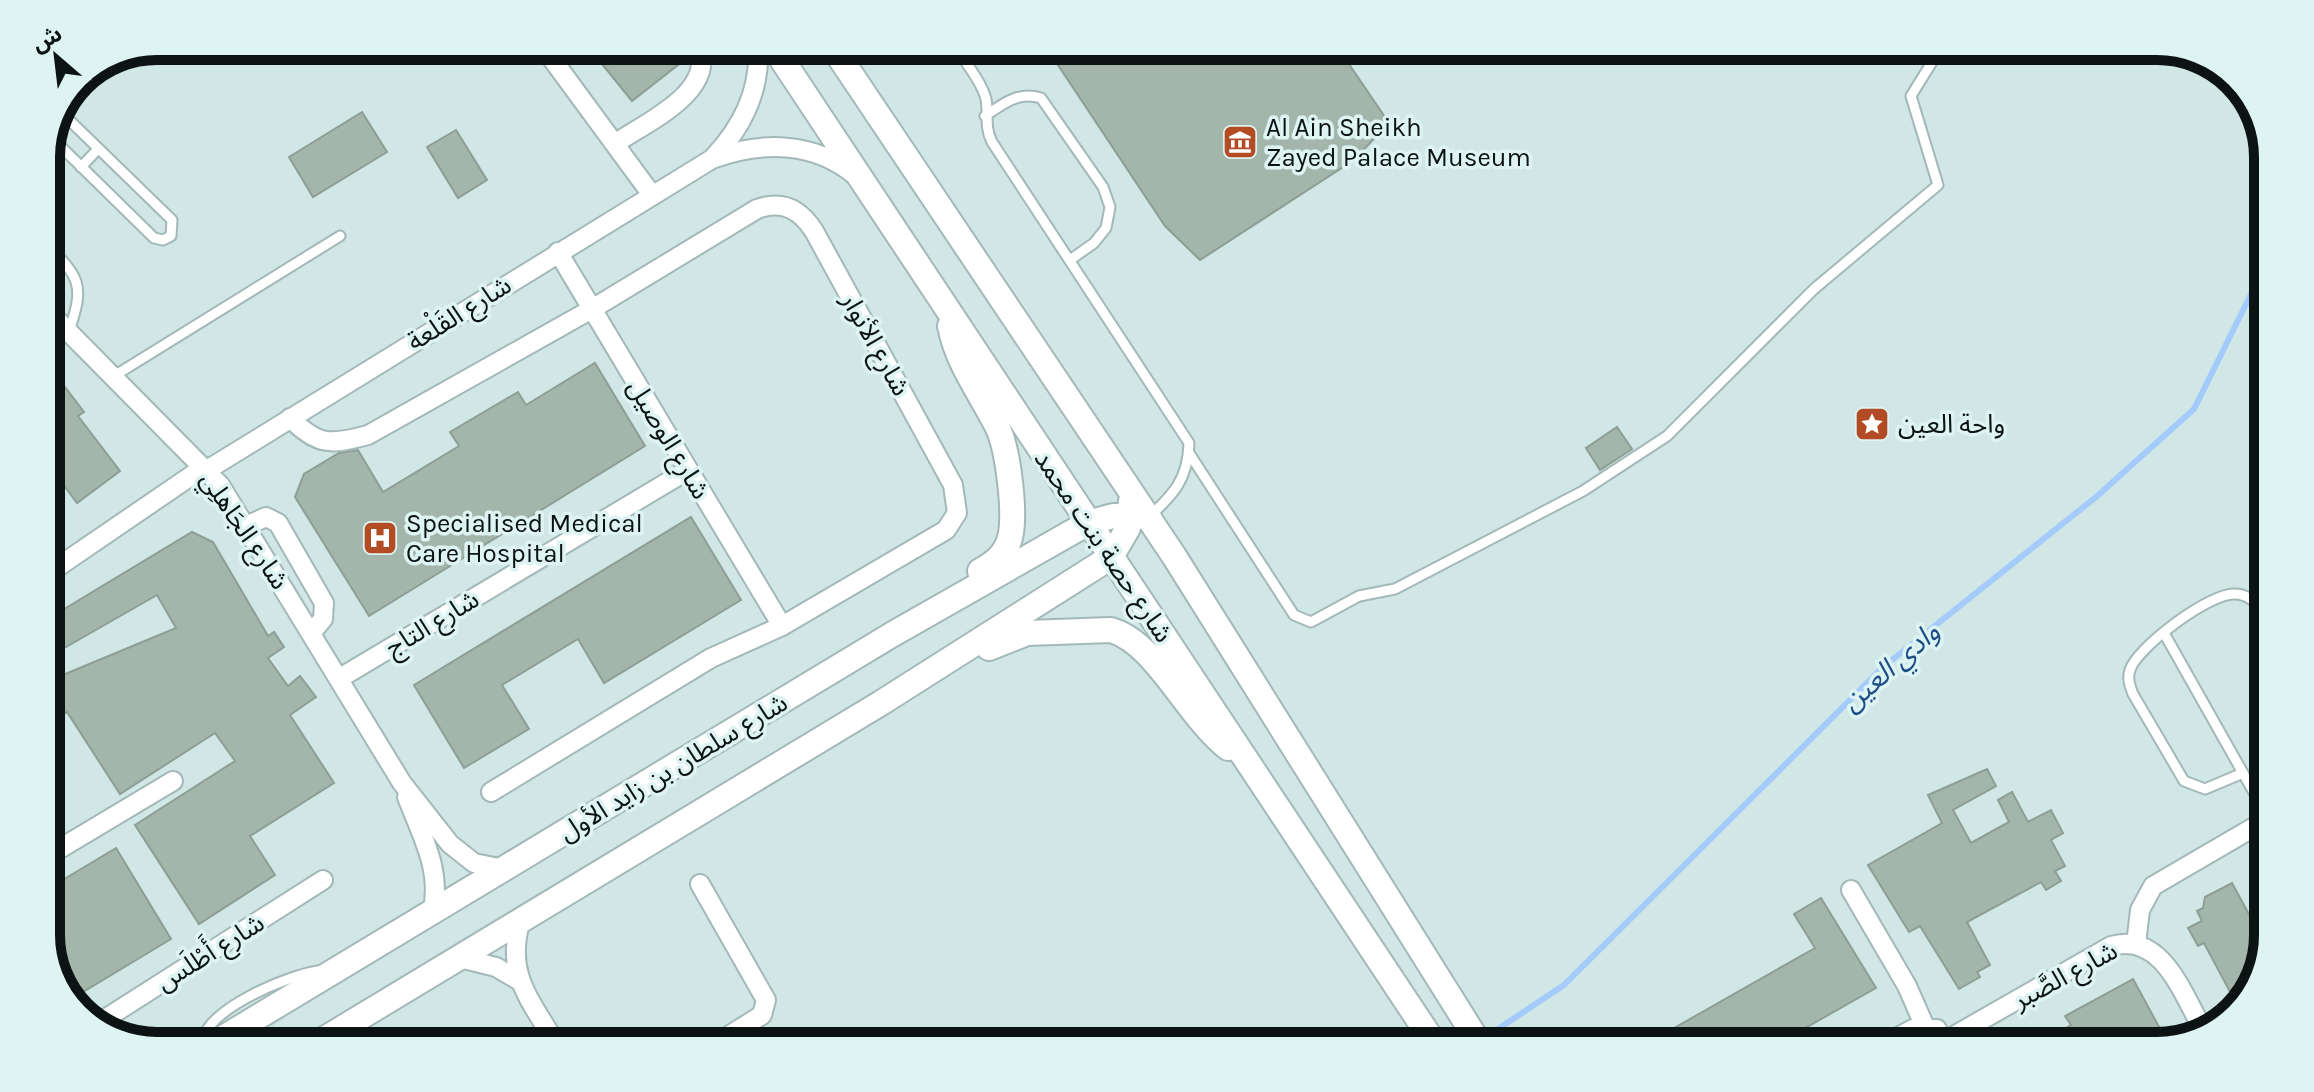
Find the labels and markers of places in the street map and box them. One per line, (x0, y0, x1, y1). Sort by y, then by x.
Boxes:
place label: Al Ain Sheikh Zayed Palace Museum (1266, 112, 1531, 173)
museum icon: Al Ain Sheikh Zayed Palace Museum (1221, 123, 1259, 161)
place icon: واحة العين (1853, 405, 1891, 443)
place label: واحة العين (1898, 409, 2005, 440)
place label: Specialised Medical Care Hospital (406, 508, 643, 569)
hospital icon: Specialised Medical Care Hospital (361, 519, 399, 557)

